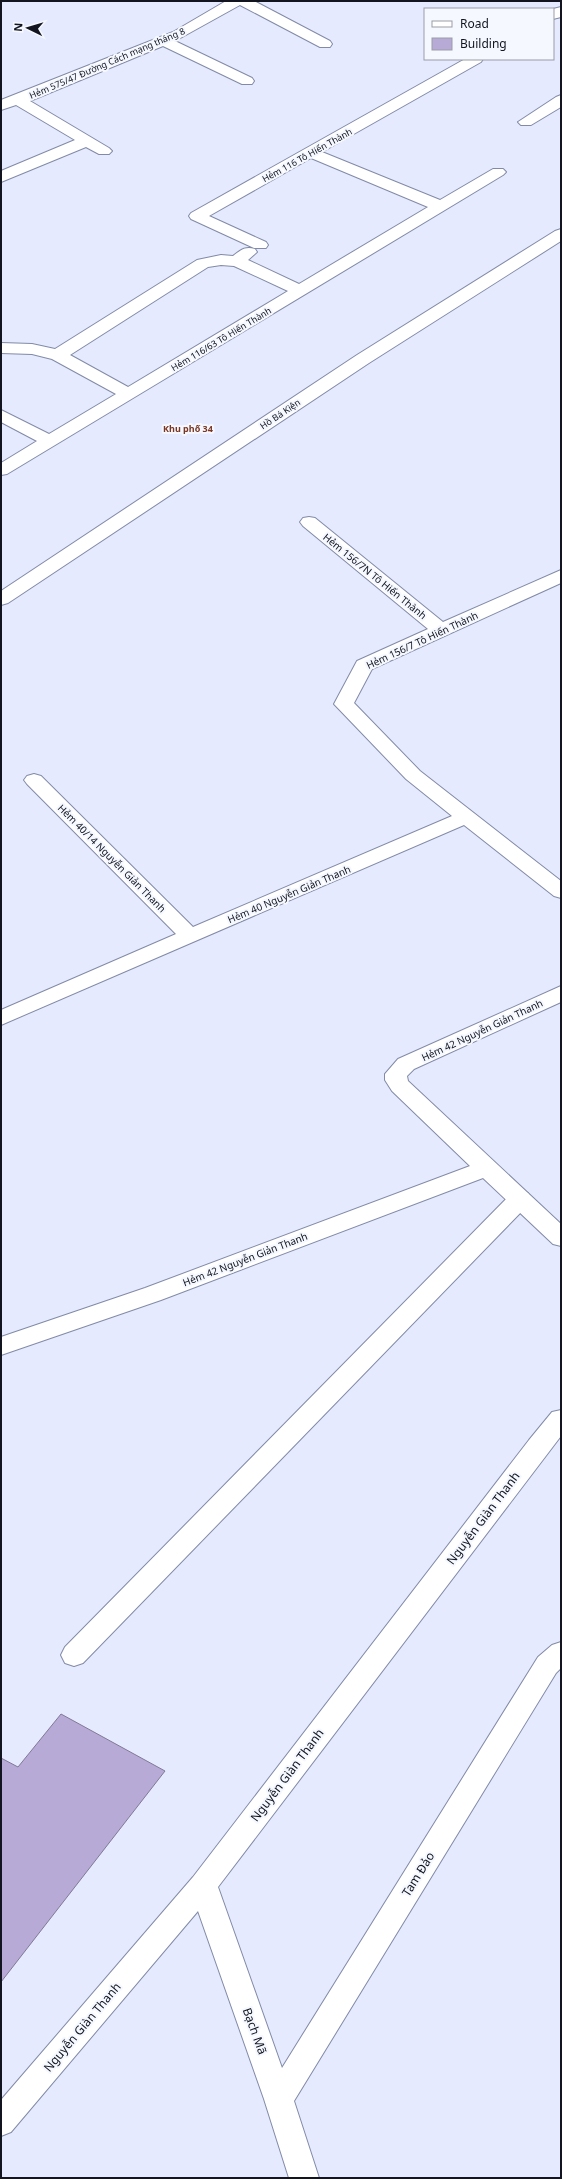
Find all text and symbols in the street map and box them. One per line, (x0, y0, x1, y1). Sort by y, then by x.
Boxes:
north arrow (8, 8, 48, 48)
legend (424, 8, 554, 60)
text: Road (460, 15, 489, 32)
text: N (10, 22, 25, 32)
street label: Hẻm 575/47 Đường Cách mạng tháng 8 (27, 24, 187, 102)
text: Building (460, 35, 507, 52)
street label: Hẻm 116 Tô Hiến Thành (260, 125, 354, 185)
street label: Hẻm 116/63 Tô Hiến Thành (168, 304, 274, 374)
street label: Hồ Bá Kiện (257, 396, 303, 432)
district label: Khu phố 34 (163, 422, 213, 435)
street label: Hẻm 156/7N Tô Hiến Thành (320, 530, 430, 622)
street label: Hẻm 156/7 Tô Hiến Thành (364, 608, 480, 672)
street label: Hẻm 40/14 Nguyễn Giản Thanh (55, 801, 169, 915)
street label: Hẻm 40 Nguyễn Giản Thanh (225, 862, 353, 926)
street label: Hẻm 42 Nguyễn Giản Thanh (419, 996, 545, 1064)
street label: Hẻm 42 Nguyễn Giản Thanh (181, 1229, 309, 1289)
street label: Nguyễn Giàn Thanh (442, 1468, 524, 1568)
street label: Nguyễn Giàn Thanh (246, 1725, 328, 1825)
street label: Tam Đảo (398, 1848, 438, 1900)
street label: Nguyễn Giàn Thanh (39, 1979, 125, 2075)
street label: Bạch Mã (239, 2005, 271, 2057)

